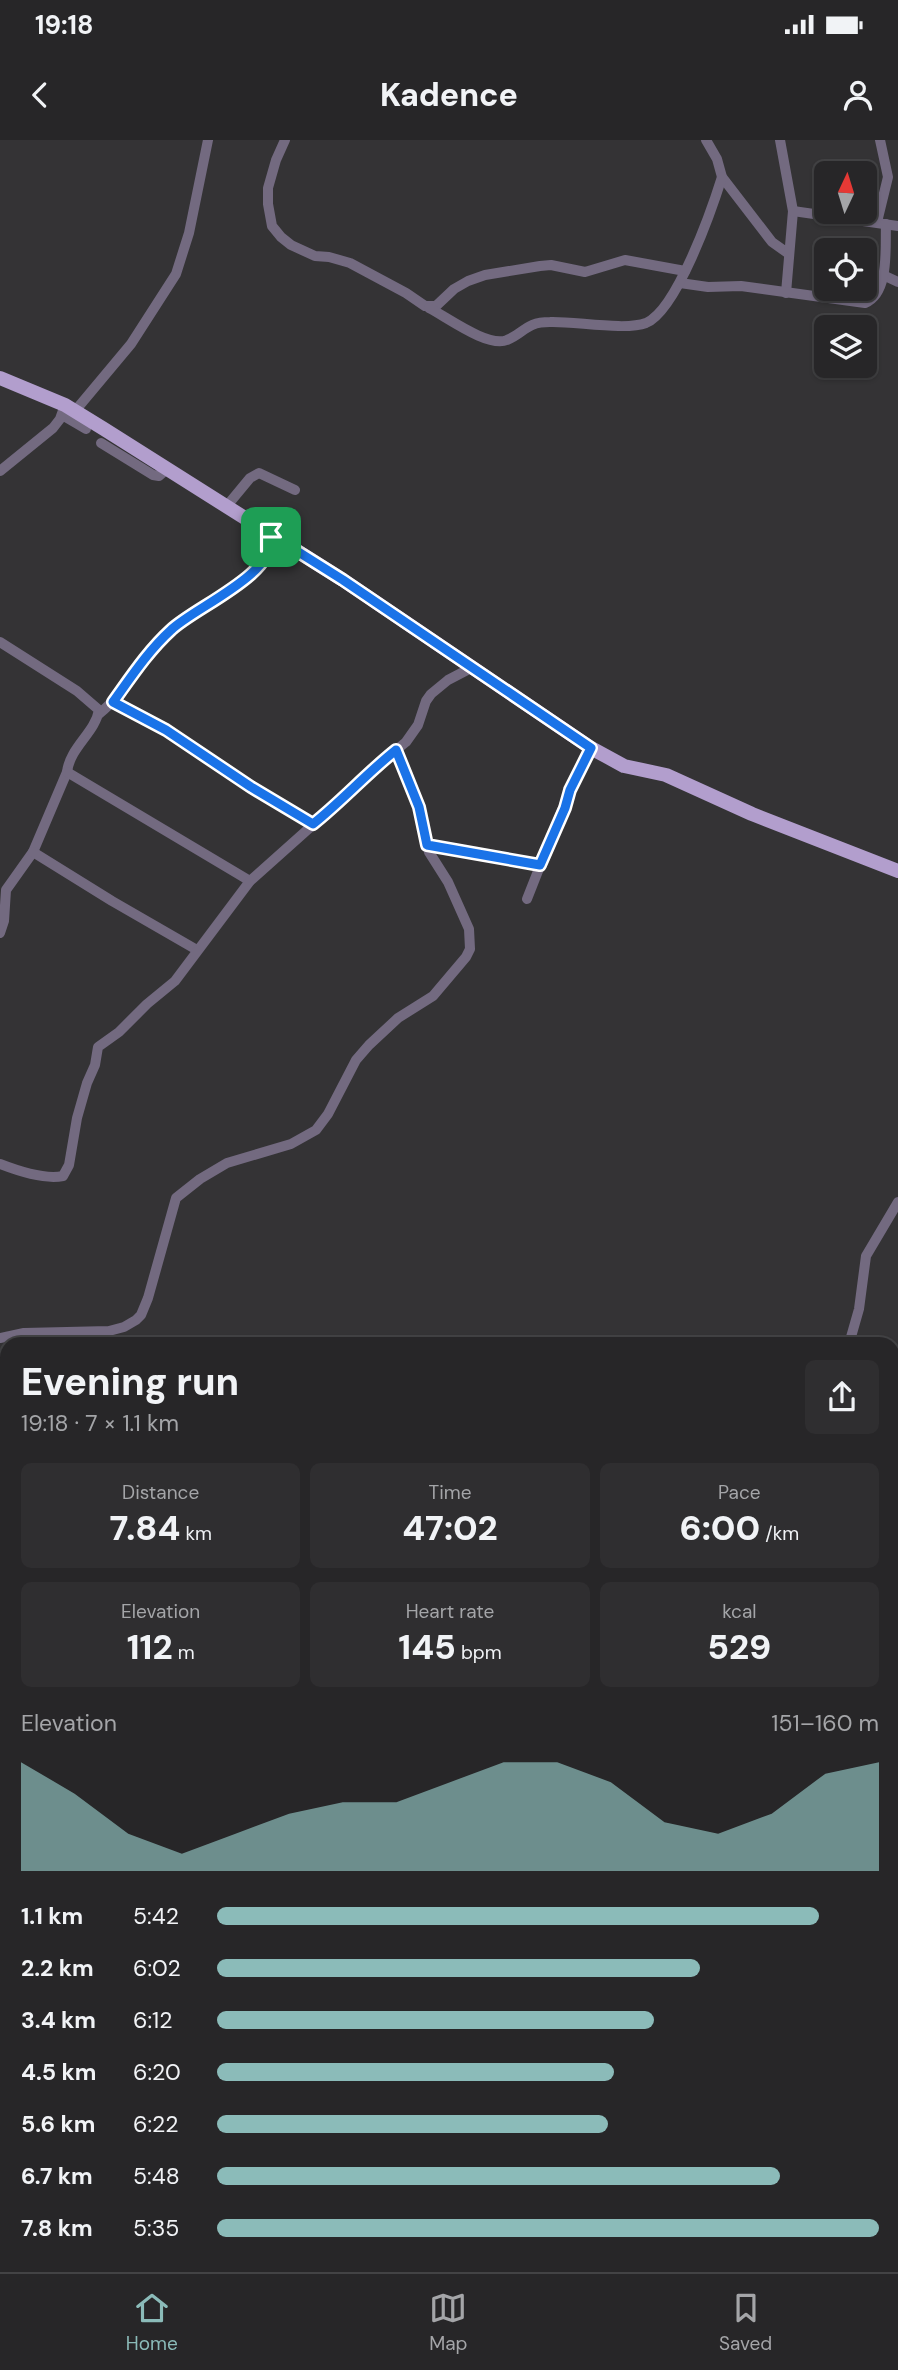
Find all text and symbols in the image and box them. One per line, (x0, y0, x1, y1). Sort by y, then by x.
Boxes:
text: 19:18 (35, 8, 94, 42)
text: Kadence (380, 74, 518, 116)
icon: back (21, 76, 59, 114)
icon: person (839, 76, 877, 114)
north arrow (814, 161, 877, 224)
map controls (814, 161, 877, 378)
button: locate (814, 238, 877, 301)
button: layers (814, 315, 877, 378)
pin (241, 507, 301, 567)
icon: arrive (252, 518, 290, 556)
text: Evening run (21, 1357, 239, 1407)
button: share (805, 1360, 879, 1434)
text: 19:18 · 7 × 1.1 km (21, 1408, 179, 1438)
text: Distance (122, 1480, 199, 1505)
text: Time (429, 1480, 471, 1505)
text: Pace (718, 1480, 761, 1505)
text: 7.84 (109, 1505, 180, 1551)
text: 47:02 (402, 1505, 498, 1551)
text: 6:00 (679, 1505, 760, 1551)
text: km (180, 1521, 212, 1546)
text: /km (760, 1521, 799, 1546)
text: Elevation (121, 1599, 200, 1624)
text: Heart rate (406, 1599, 494, 1624)
text: kcal (722, 1599, 757, 1624)
text: 112 (127, 1624, 173, 1670)
text: 145 (398, 1624, 456, 1670)
text: 529 (707, 1624, 771, 1670)
text: m (173, 1640, 195, 1665)
text: bpm (456, 1640, 502, 1665)
text: Elevation (21, 1708, 117, 1738)
text: 151–160 m (771, 1708, 879, 1738)
text: 1.1 km (21, 1901, 83, 1931)
text: 5:42 (133, 1901, 179, 1931)
text: 2.2 km (21, 1953, 94, 1983)
text: 6:02 (133, 1953, 181, 1983)
text: 3.4 km (21, 2005, 96, 2035)
text: 6:12 (133, 2005, 173, 2035)
text: 4.5 km (21, 2057, 96, 2087)
text: 6:20 (133, 2057, 181, 2087)
text: 5.6 km (21, 2109, 95, 2139)
text: 6:22 (133, 2109, 179, 2139)
text: 6.7 km (21, 2161, 93, 2191)
text: 5:48 (133, 2161, 180, 2191)
text: 7.8 km (21, 2213, 93, 2243)
text: 5:35 (133, 2213, 179, 2243)
tab: Home (126, 2289, 178, 2356)
tab: Map (429, 2289, 467, 2356)
tab: Saved (719, 2289, 772, 2356)

